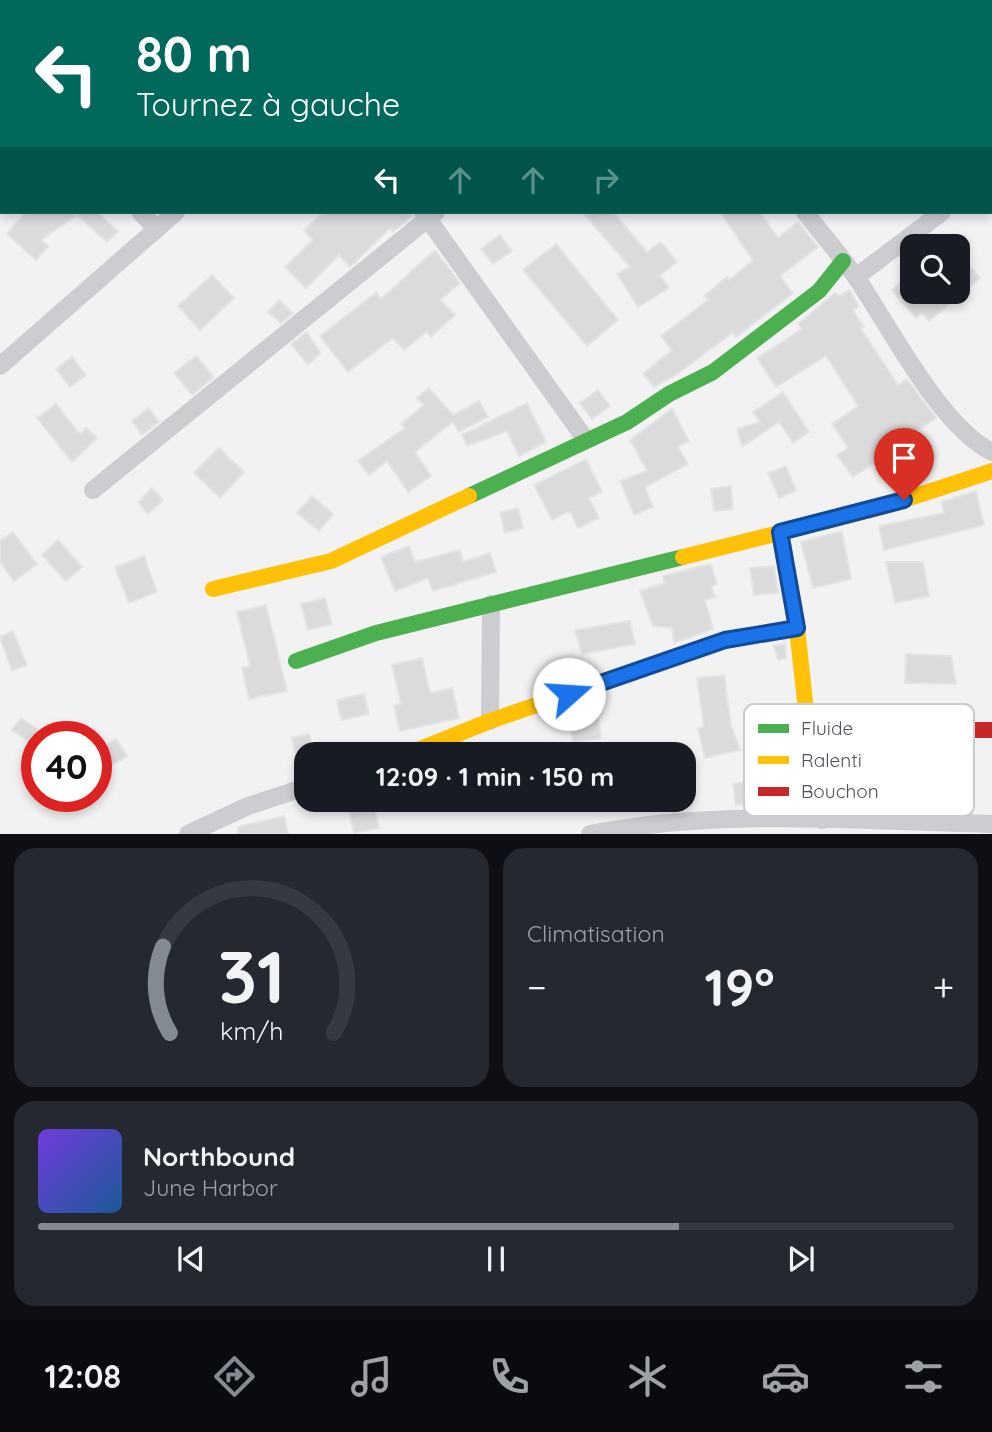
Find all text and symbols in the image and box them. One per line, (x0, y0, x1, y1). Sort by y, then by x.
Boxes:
text: 80 m (136, 23, 252, 84)
icon: left (21, 28, 112, 119)
text: Tournez à gauche (136, 84, 400, 124)
icon: left (368, 161, 406, 199)
icon: ahead (441, 161, 479, 199)
icon: ahead (514, 161, 552, 199)
icon: right (587, 161, 625, 199)
map controls (900, 234, 970, 304)
button: search (900, 234, 970, 304)
pin (874, 428, 934, 500)
icon: arrive (885, 439, 923, 477)
position arrow (532, 657, 606, 731)
legend (744, 704, 974, 816)
text: Fluide (801, 716, 853, 740)
speed limit sign: 40 (21, 721, 112, 812)
text: Ralenti (801, 748, 862, 772)
text: 12:09 · 1 min · 150 m (376, 760, 614, 793)
text: Bouchon (801, 779, 879, 803)
text: Climatisation (527, 919, 665, 948)
text: 31 (218, 931, 285, 1022)
text: 19° (705, 954, 775, 1019)
text: − (527, 963, 547, 1011)
text: + (933, 963, 954, 1011)
text: km/h (220, 1015, 283, 1046)
text: Northbound (143, 1140, 295, 1173)
text: June Harbor (143, 1173, 278, 1202)
icon: previous (172, 1240, 210, 1278)
icon: pause (477, 1240, 515, 1278)
icon: next (782, 1240, 820, 1278)
icon: directions (210, 1352, 259, 1401)
icon: music (347, 1352, 396, 1401)
icon: phone (485, 1352, 534, 1401)
icon: climate (623, 1352, 672, 1401)
icon: car (761, 1352, 810, 1401)
icon: filters (899, 1352, 948, 1401)
text: 12:08 (44, 1356, 121, 1396)

